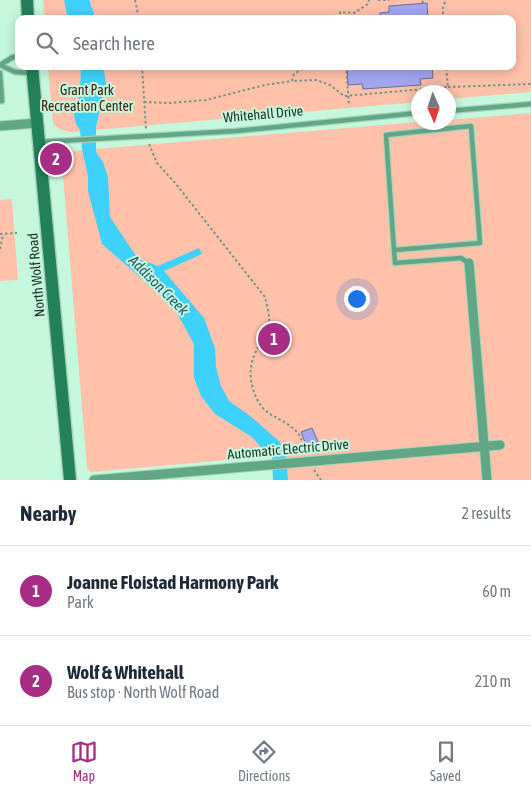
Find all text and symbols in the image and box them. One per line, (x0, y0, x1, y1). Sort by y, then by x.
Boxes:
search box (15, 15, 516, 70)
icon: search (33, 29, 61, 57)
text: Search here (73, 32, 155, 54)
park label: Grant Park Recreation Center (41, 82, 134, 114)
north arrow (411, 85, 456, 130)
street label: Whitehall Drive (222, 103, 304, 125)
pin: 2 (40, 140, 72, 178)
street label: North Wolf Road (24, 232, 48, 318)
water label: Addison Creek (125, 251, 193, 319)
your location (344, 286, 370, 312)
pin: 1 (258, 320, 290, 358)
street label: Automatic Electric Drive (227, 436, 349, 462)
text: Nearby (20, 501, 76, 525)
text: 2 results (461, 504, 511, 522)
text: Joanne Floistad Harmony Park (67, 571, 278, 593)
text: 1 (32, 582, 40, 600)
text: 60 m (482, 582, 511, 600)
text: Park (67, 593, 94, 611)
text: Wolf & Whitehall (67, 661, 184, 683)
text: 2 (32, 672, 40, 690)
text: 210 m (475, 672, 511, 690)
text: Bus stop · North Wolf Road (67, 683, 219, 701)
tab: Map (70, 738, 98, 784)
tab: Directions (238, 738, 290, 784)
tab: Saved (430, 738, 461, 784)

